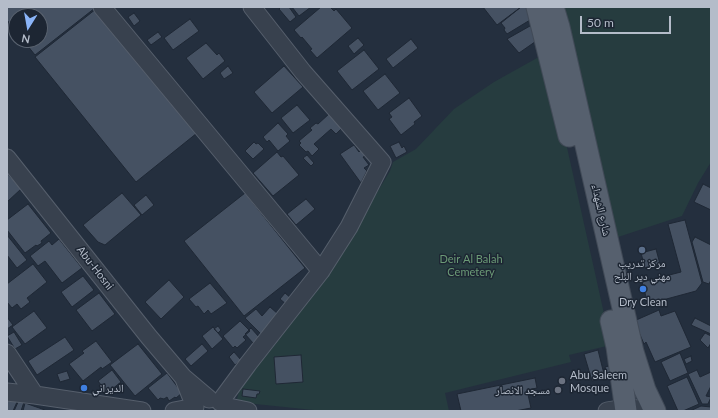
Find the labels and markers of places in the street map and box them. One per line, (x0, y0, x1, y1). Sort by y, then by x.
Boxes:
marker: مركز تدريب مهني دير البلح (637, 245, 647, 255)
place label: مركز تدريب مهني دير البلح (614, 256, 670, 282)
marker: Dry Clean (638, 284, 648, 294)
place label: Dry Clean (619, 295, 667, 309)
place label: Abu Saleem Mosque (570, 368, 627, 394)
marker: Abu Saleem Mosque (557, 376, 567, 386)
place label: الديراني (92, 381, 124, 395)
marker: الديراني (79, 383, 89, 393)
place label: مسجد الانصار (495, 383, 550, 397)
marker: مسجد الانصار (553, 385, 563, 395)

